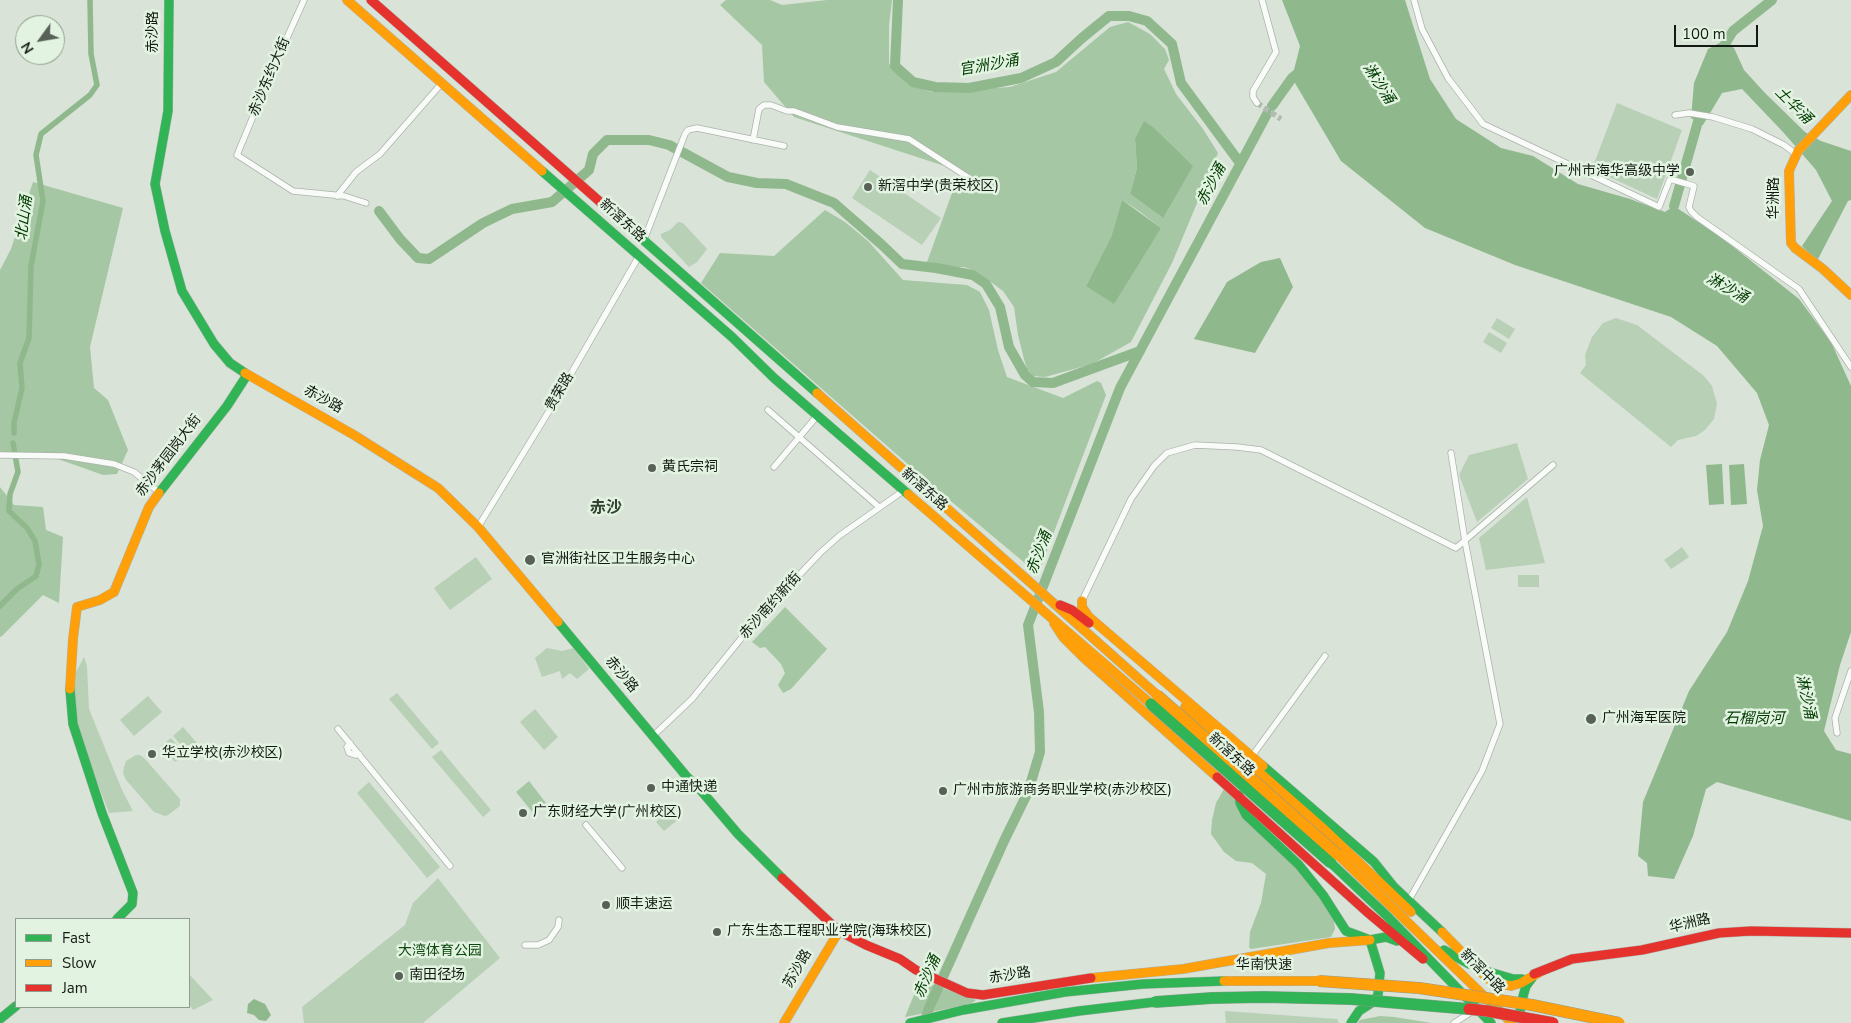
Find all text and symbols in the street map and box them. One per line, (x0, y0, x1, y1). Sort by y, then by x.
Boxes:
street label: 赤沙路 (146, 11, 162, 53)
north arrow (15, 15, 65, 65)
scale bar (1676, 15, 1760, 47)
text: 100 m (1682, 24, 1726, 44)
street label: 赤沙东约大街 (246, 35, 294, 119)
text: N (17, 38, 39, 57)
water label: 官洲沙涌 (958, 52, 1020, 80)
water label: 淋沙涌 (1358, 60, 1398, 108)
water label: 土华涌 (1771, 84, 1815, 128)
water label: 赤沙涌 (1193, 161, 1231, 209)
place label: 广州市海华高级中学 (1554, 164, 1680, 180)
marker: 广州市海华高级中学 (1684, 166, 1696, 178)
street label: 华洲路 (1767, 177, 1783, 219)
place label: 新滘中学(贵荣校区) (878, 179, 999, 195)
marker: 新滘中学(贵荣校区) (862, 181, 874, 193)
water label: 北山涌 (13, 195, 37, 241)
street label: 新滘东路 (596, 196, 648, 246)
water label: 淋沙涌 (1703, 270, 1751, 308)
street label: 贵荣路 (542, 370, 578, 414)
street label: 赤沙路 (301, 382, 345, 418)
street label: 赤沙茅园岗大街 (133, 412, 205, 500)
place label: 黄氏宗祠 (662, 460, 718, 476)
marker: 黄氏宗祠 (646, 462, 658, 474)
street label: 新滘东路 (897, 465, 951, 515)
district label: 赤沙 (590, 499, 622, 519)
water label: 赤沙涌 (1024, 529, 1056, 577)
place label: 官洲街社区卫生服务中心 (541, 552, 695, 568)
marker: 官洲街社区卫生服务中心 (523, 553, 537, 567)
street label: 赤沙南约新街 (737, 569, 805, 643)
street label: 赤沙路 (601, 654, 641, 696)
water label: 淋沙涌 (1792, 673, 1818, 721)
water label: 石榴岗河 (1724, 710, 1784, 728)
place label: 广州海军医院 (1602, 711, 1686, 727)
marker: 广州海军医院 (1584, 712, 1598, 726)
street label: 新滘东路 (1205, 730, 1257, 780)
place label: 华立学校(赤沙校区) (162, 746, 283, 762)
marker: 华立学校(赤沙校区) (146, 748, 158, 760)
place label: 中通快递 (661, 780, 717, 796)
marker: 中通快递 (645, 782, 657, 794)
place label: 广州市旅游商务职业学校(赤沙校区) (953, 783, 1172, 799)
marker: 广州市旅游商务职业学校(赤沙校区) (937, 785, 949, 797)
place label: 广东财经大学(广州校区) (533, 805, 682, 821)
marker: 广东财经大学(广州校区) (517, 807, 529, 819)
place label: 顺丰速运 (616, 897, 672, 913)
marker: 顺丰速运 (600, 899, 612, 911)
street label: 华洲路 (1668, 911, 1712, 937)
legend (15, 918, 190, 1008)
place label: 广东生态工程职业学院(海珠校区) (727, 924, 932, 940)
marker: 广东生态工程职业学院(海珠校区) (711, 926, 723, 938)
text: Fast (62, 928, 90, 948)
park label: 大湾体育公园 (398, 944, 482, 960)
street label: 新滘中路 (1456, 946, 1508, 998)
street label: 苏沙路 (780, 947, 816, 991)
text: Slow (62, 953, 96, 973)
water label: 赤沙涌 (911, 953, 945, 1001)
street label: 华南快速 (1236, 958, 1292, 974)
street label: 赤沙路 (988, 964, 1032, 988)
place label: 南田径场 (409, 968, 465, 984)
marker: 南田径场 (393, 970, 405, 982)
text: Jam (62, 978, 88, 998)

